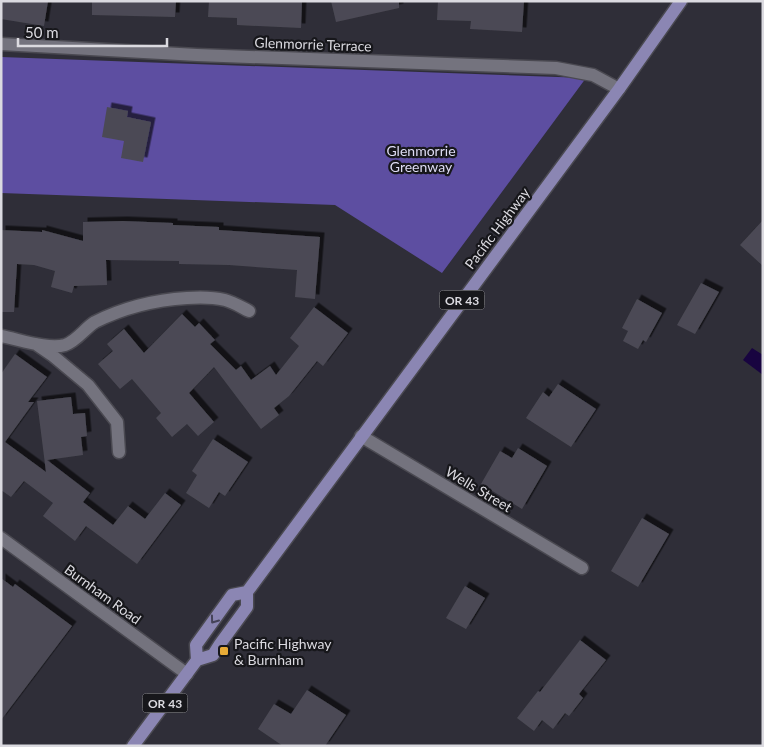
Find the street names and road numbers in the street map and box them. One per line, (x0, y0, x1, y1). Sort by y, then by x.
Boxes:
street label: Glenmorrie Terrace (254, 33, 372, 55)
street label: Pacific Highway (461, 183, 534, 272)
road number: OR 43 (440, 290, 484, 310)
street label: Wells Street (443, 463, 515, 515)
street label: Burnham Road (61, 561, 145, 627)
road number: OR 43 (142, 694, 188, 712)

